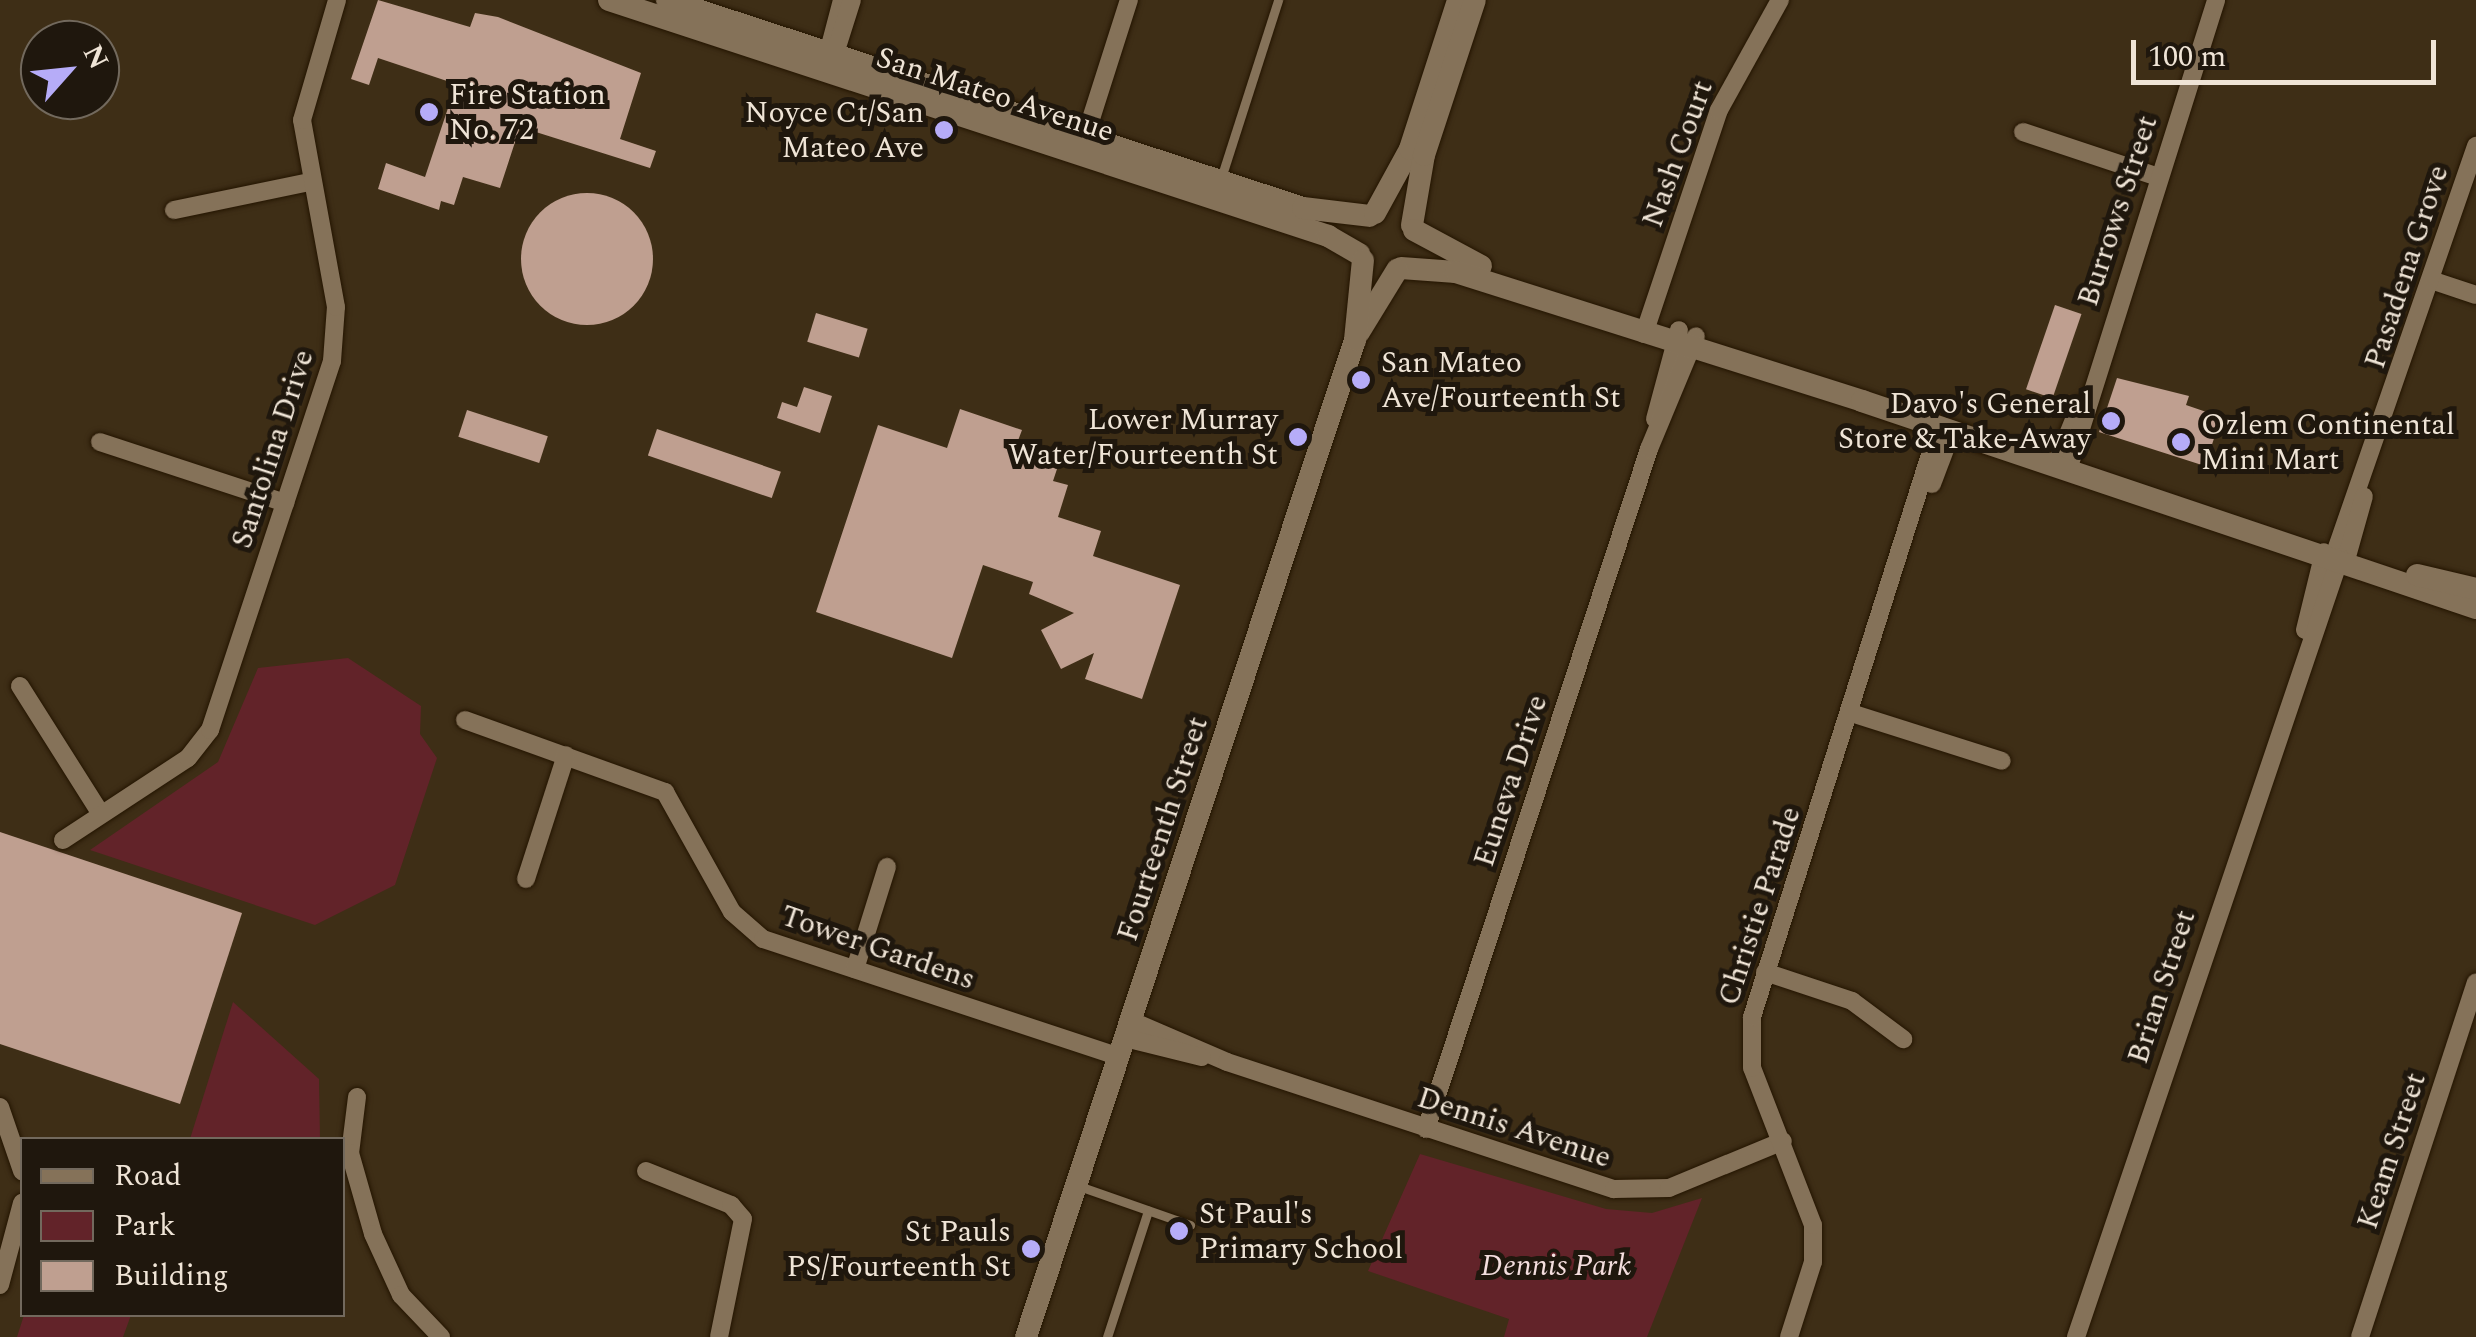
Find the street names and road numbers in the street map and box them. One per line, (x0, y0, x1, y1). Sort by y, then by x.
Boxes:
street label: San Mateo Avenue (872, 40, 1118, 150)
street label: Nash Court (1635, 76, 1721, 232)
street label: Burrows Street (2070, 111, 2166, 311)
street label: Pasadena Grove (2357, 161, 2457, 373)
street label: Santolina Drive (224, 345, 322, 553)
street label: Euneva Drive (1466, 691, 1556, 871)
street label: Fourteenth Street (1110, 712, 1216, 946)
street label: Christie Parade (1711, 802, 1809, 1010)
street label: Tower Gardens (776, 898, 980, 998)
street label: Brian Street (2120, 906, 2204, 1068)
street label: Keam Street (2350, 1068, 2434, 1234)
street label: Dennis Avenue (1413, 1080, 1615, 1176)

